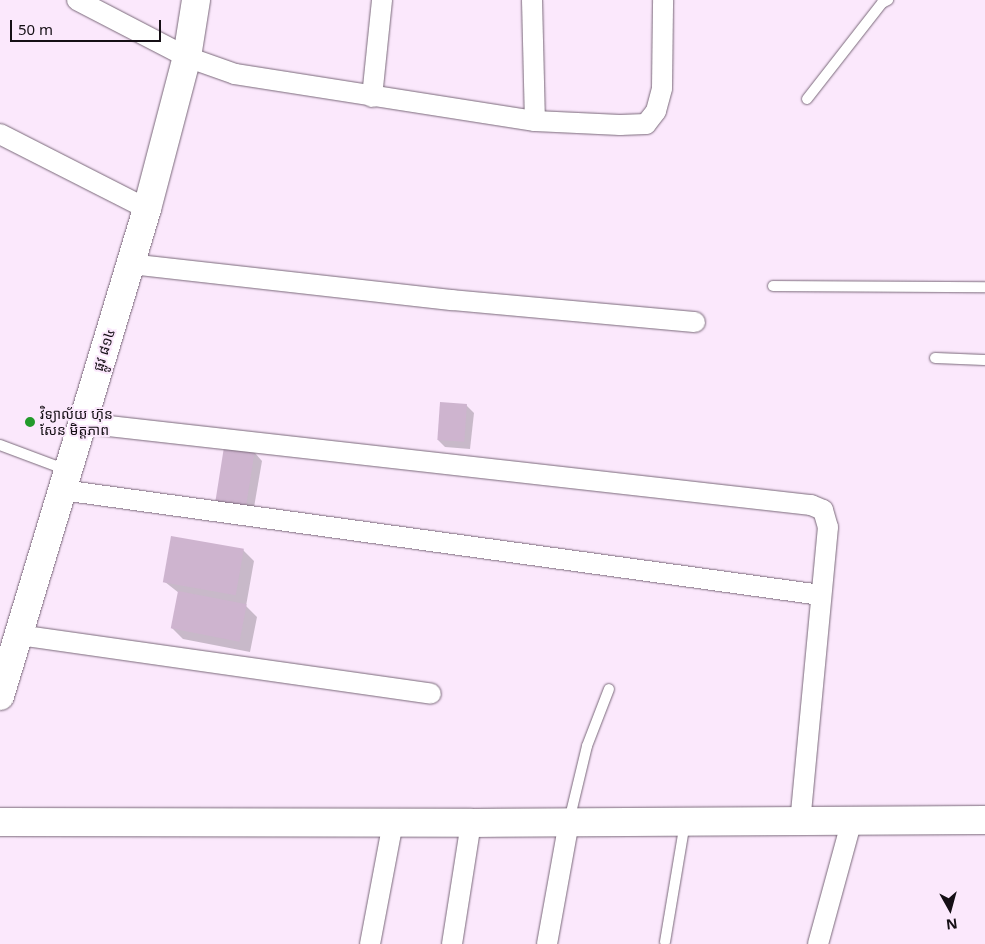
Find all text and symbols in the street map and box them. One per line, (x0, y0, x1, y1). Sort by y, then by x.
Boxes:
scale bar (12, 10, 164, 42)
text: 50 m (18, 19, 53, 39)
street label: ផ្លូវ ៨១៤ (90, 327, 118, 373)
place label: វិទ្យាល័យ ហ៊ុន សែន មិត្តភាព (40, 406, 113, 438)
marker: វិទ្យាល័យ ហ៊ុន សែន មិត្តភាព (24, 416, 36, 428)
north arrow (925, 884, 975, 934)
text: N (945, 914, 959, 935)

